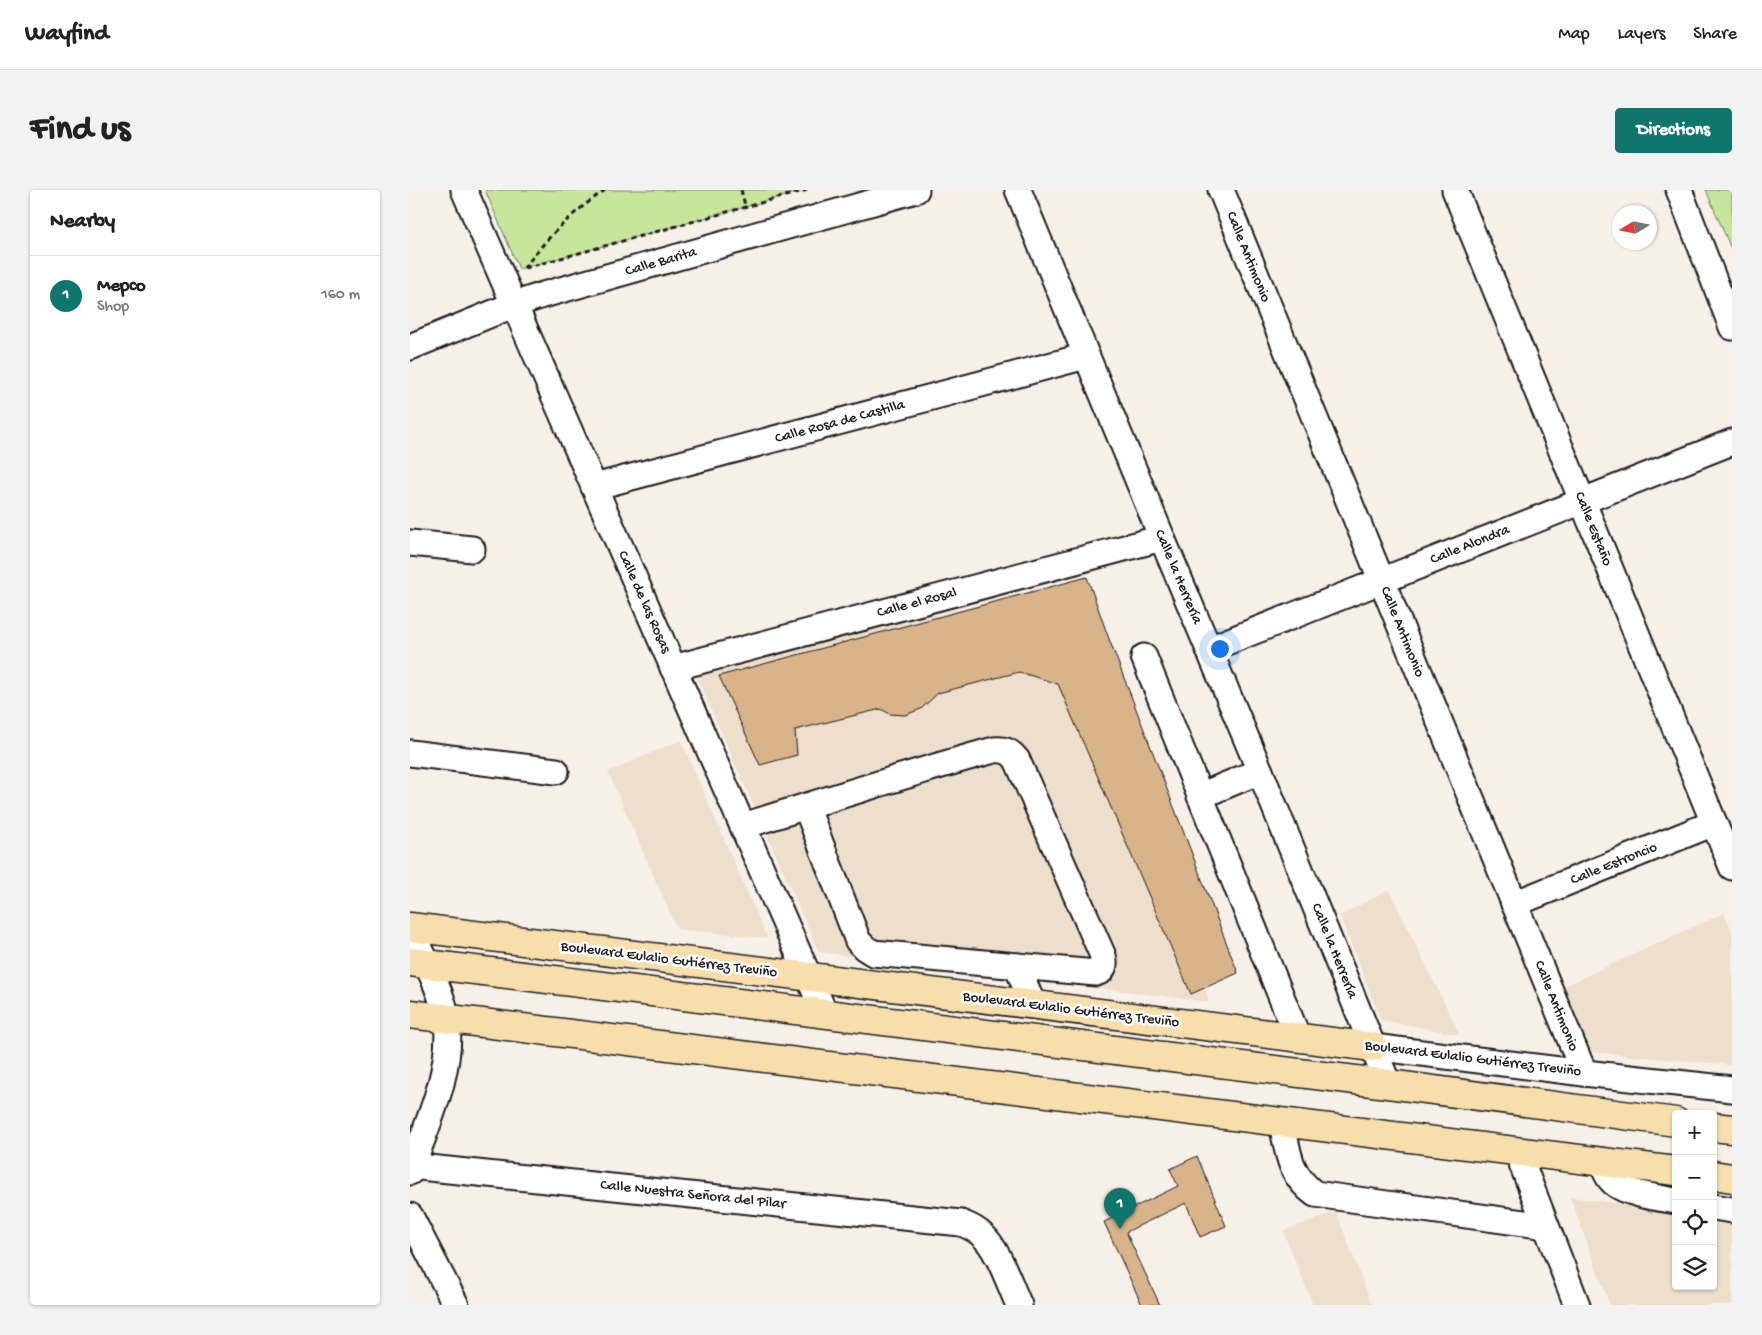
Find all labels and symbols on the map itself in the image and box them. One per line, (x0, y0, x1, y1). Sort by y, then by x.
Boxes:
north arrow (1612, 205, 1657, 250)
street label: Calle Antimonio (1222, 209, 1274, 305)
street label: Calle Barita (623, 243, 699, 281)
street label: Calle Rosa de Castilla (773, 396, 908, 448)
street label: Calle Estaño (1570, 489, 1616, 569)
street label: Calle Alondra (1428, 521, 1513, 569)
street label: Calle la Herrería (1150, 527, 1206, 628)
street label: Calle de las Rosas (613, 548, 675, 656)
street label: Calle el Rosal (875, 584, 959, 622)
street label: Calle Antimonio (1376, 584, 1428, 680)
your location (1207, 636, 1233, 662)
street label: Calle Estroncio (1568, 838, 1660, 890)
street label: Calle la Herrería (1307, 901, 1362, 1002)
street label: Boulevard Eulalio Gutiérrez Treviño (559, 938, 778, 982)
street label: Calle Antimonio (1530, 958, 1582, 1054)
street label: Boulevard Eulalio Gutiérrez Treviño (961, 988, 1180, 1032)
street label: Boulevard Eulalio Gutiérrez Treviño (1363, 1037, 1582, 1081)
street label: Calle Nuestra Señora del Pilar (599, 1176, 788, 1214)
pin: 1 (1104, 1188, 1136, 1229)

